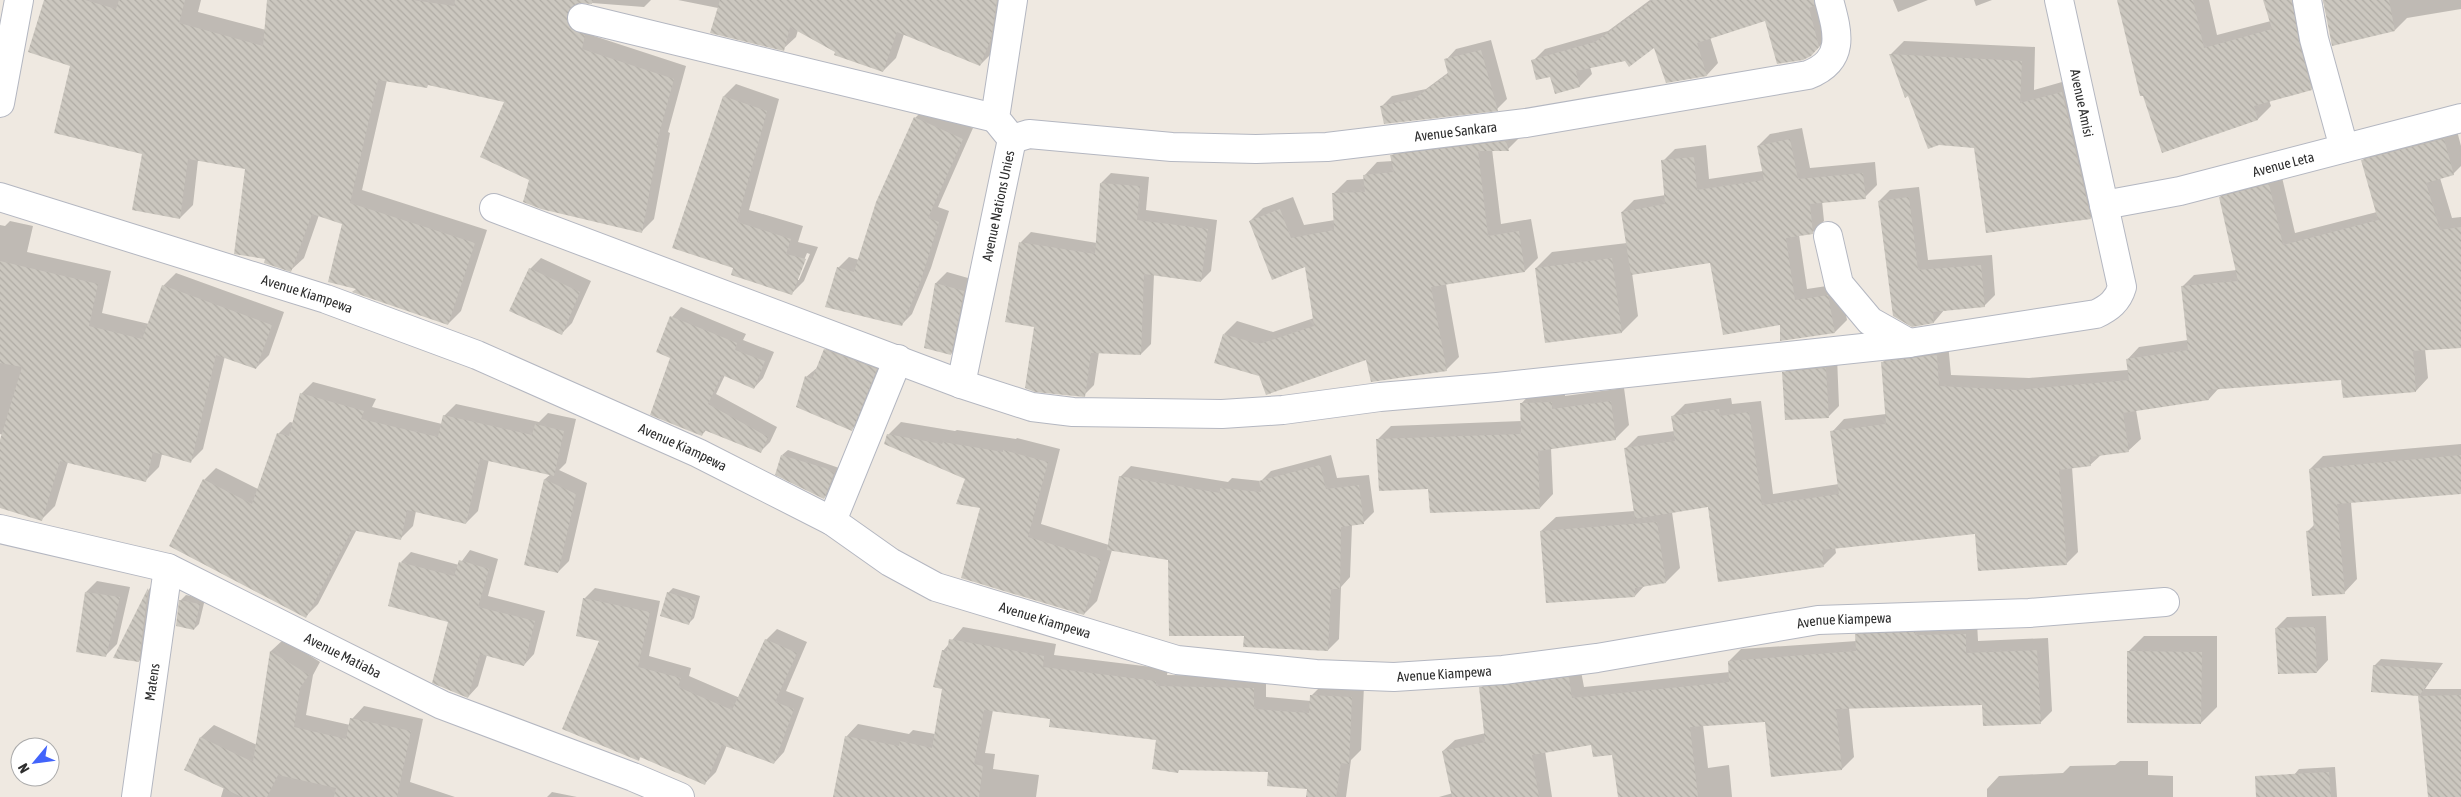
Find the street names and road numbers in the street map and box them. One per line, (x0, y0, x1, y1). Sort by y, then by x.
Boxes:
street label: Avenue Amisi (2067, 68, 2097, 138)
street label: Avenue Sankara (1414, 119, 1498, 144)
street label: Avenue Leta (2251, 148, 2316, 180)
street label: Avenue Nations Unies (979, 149, 1017, 263)
street label: Avenue Kiampewa (260, 271, 355, 316)
street label: Avenue Kiampewa (636, 420, 729, 474)
street label: Avenue Kiampewa (997, 599, 1093, 641)
street label: Avenue Kiampewa (1796, 610, 1892, 632)
street label: Avenue Matiaba (302, 630, 384, 681)
street label: Matens (142, 662, 163, 702)
street label: Avenue Kiampewa (1396, 663, 1492, 685)

